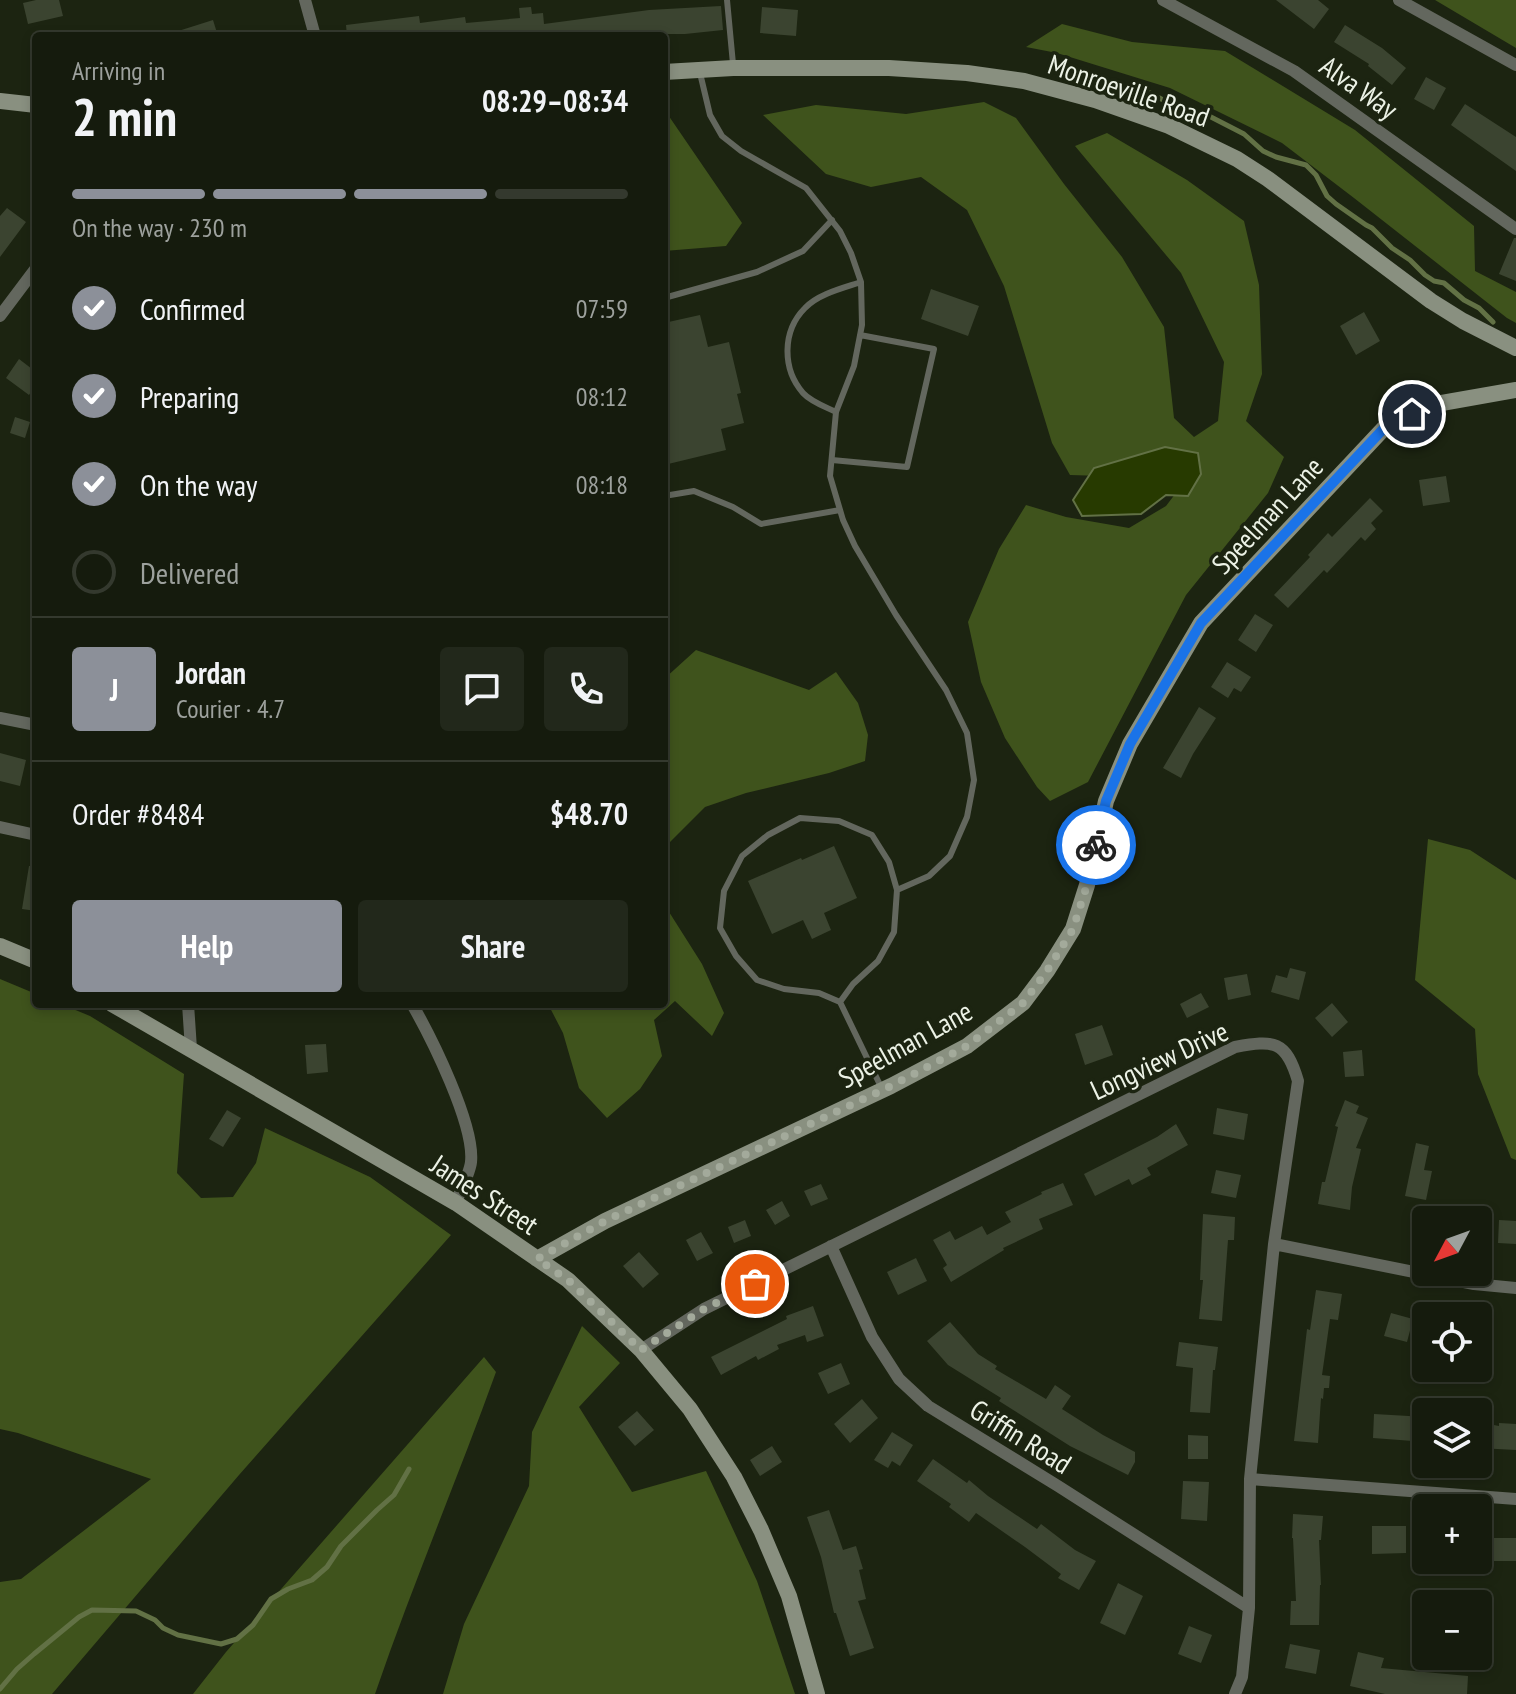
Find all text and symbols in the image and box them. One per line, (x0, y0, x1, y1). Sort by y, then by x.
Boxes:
street label: Monroeville Road (1043, 45, 1215, 135)
street label: Alva Way (1313, 47, 1406, 127)
text: Arriving in (72, 54, 165, 87)
text: 08:29–08:34 (482, 81, 628, 120)
text: 2 min (72, 83, 177, 150)
text: On the way · 230 m (72, 211, 247, 244)
icon: check (72, 286, 116, 330)
text: Confirmed (140, 289, 245, 328)
text: 07:59 (576, 292, 628, 325)
icon: check (72, 374, 116, 418)
text: Preparing (140, 377, 239, 416)
text: 08:12 (576, 380, 628, 413)
pin (1378, 380, 1446, 448)
icon: home (1390, 392, 1434, 436)
street label: Speelman Lane (1203, 448, 1331, 582)
icon: check (72, 462, 116, 506)
text: On the way (140, 465, 257, 504)
text: 08:18 (576, 468, 628, 501)
text: Delivered (140, 553, 239, 592)
button: chat (440, 647, 524, 731)
button: phone (544, 647, 628, 731)
text: Jordan (176, 653, 246, 692)
text: J (110, 670, 118, 709)
text: Courier · 4.7 (176, 692, 285, 725)
text: Order #8484 (72, 794, 204, 833)
text: $48.70 (550, 794, 628, 833)
courier (1056, 805, 1136, 885)
icon: bike (1074, 823, 1118, 867)
button: Help (72, 900, 342, 992)
button: Share (358, 900, 628, 992)
street label: Speelman Lane (832, 992, 978, 1096)
street label: Longview Drive (1084, 1012, 1234, 1108)
street label: James Street (423, 1145, 546, 1243)
north arrow (1412, 1206, 1492, 1286)
map controls (1412, 1206, 1492, 1670)
pin (721, 1250, 789, 1318)
icon: bag (733, 1262, 777, 1306)
button: locate (1412, 1302, 1492, 1382)
street label: Griffin Road (963, 1390, 1079, 1482)
button: layers (1412, 1398, 1492, 1478)
button: + (1412, 1494, 1492, 1574)
button: − (1412, 1590, 1492, 1670)

